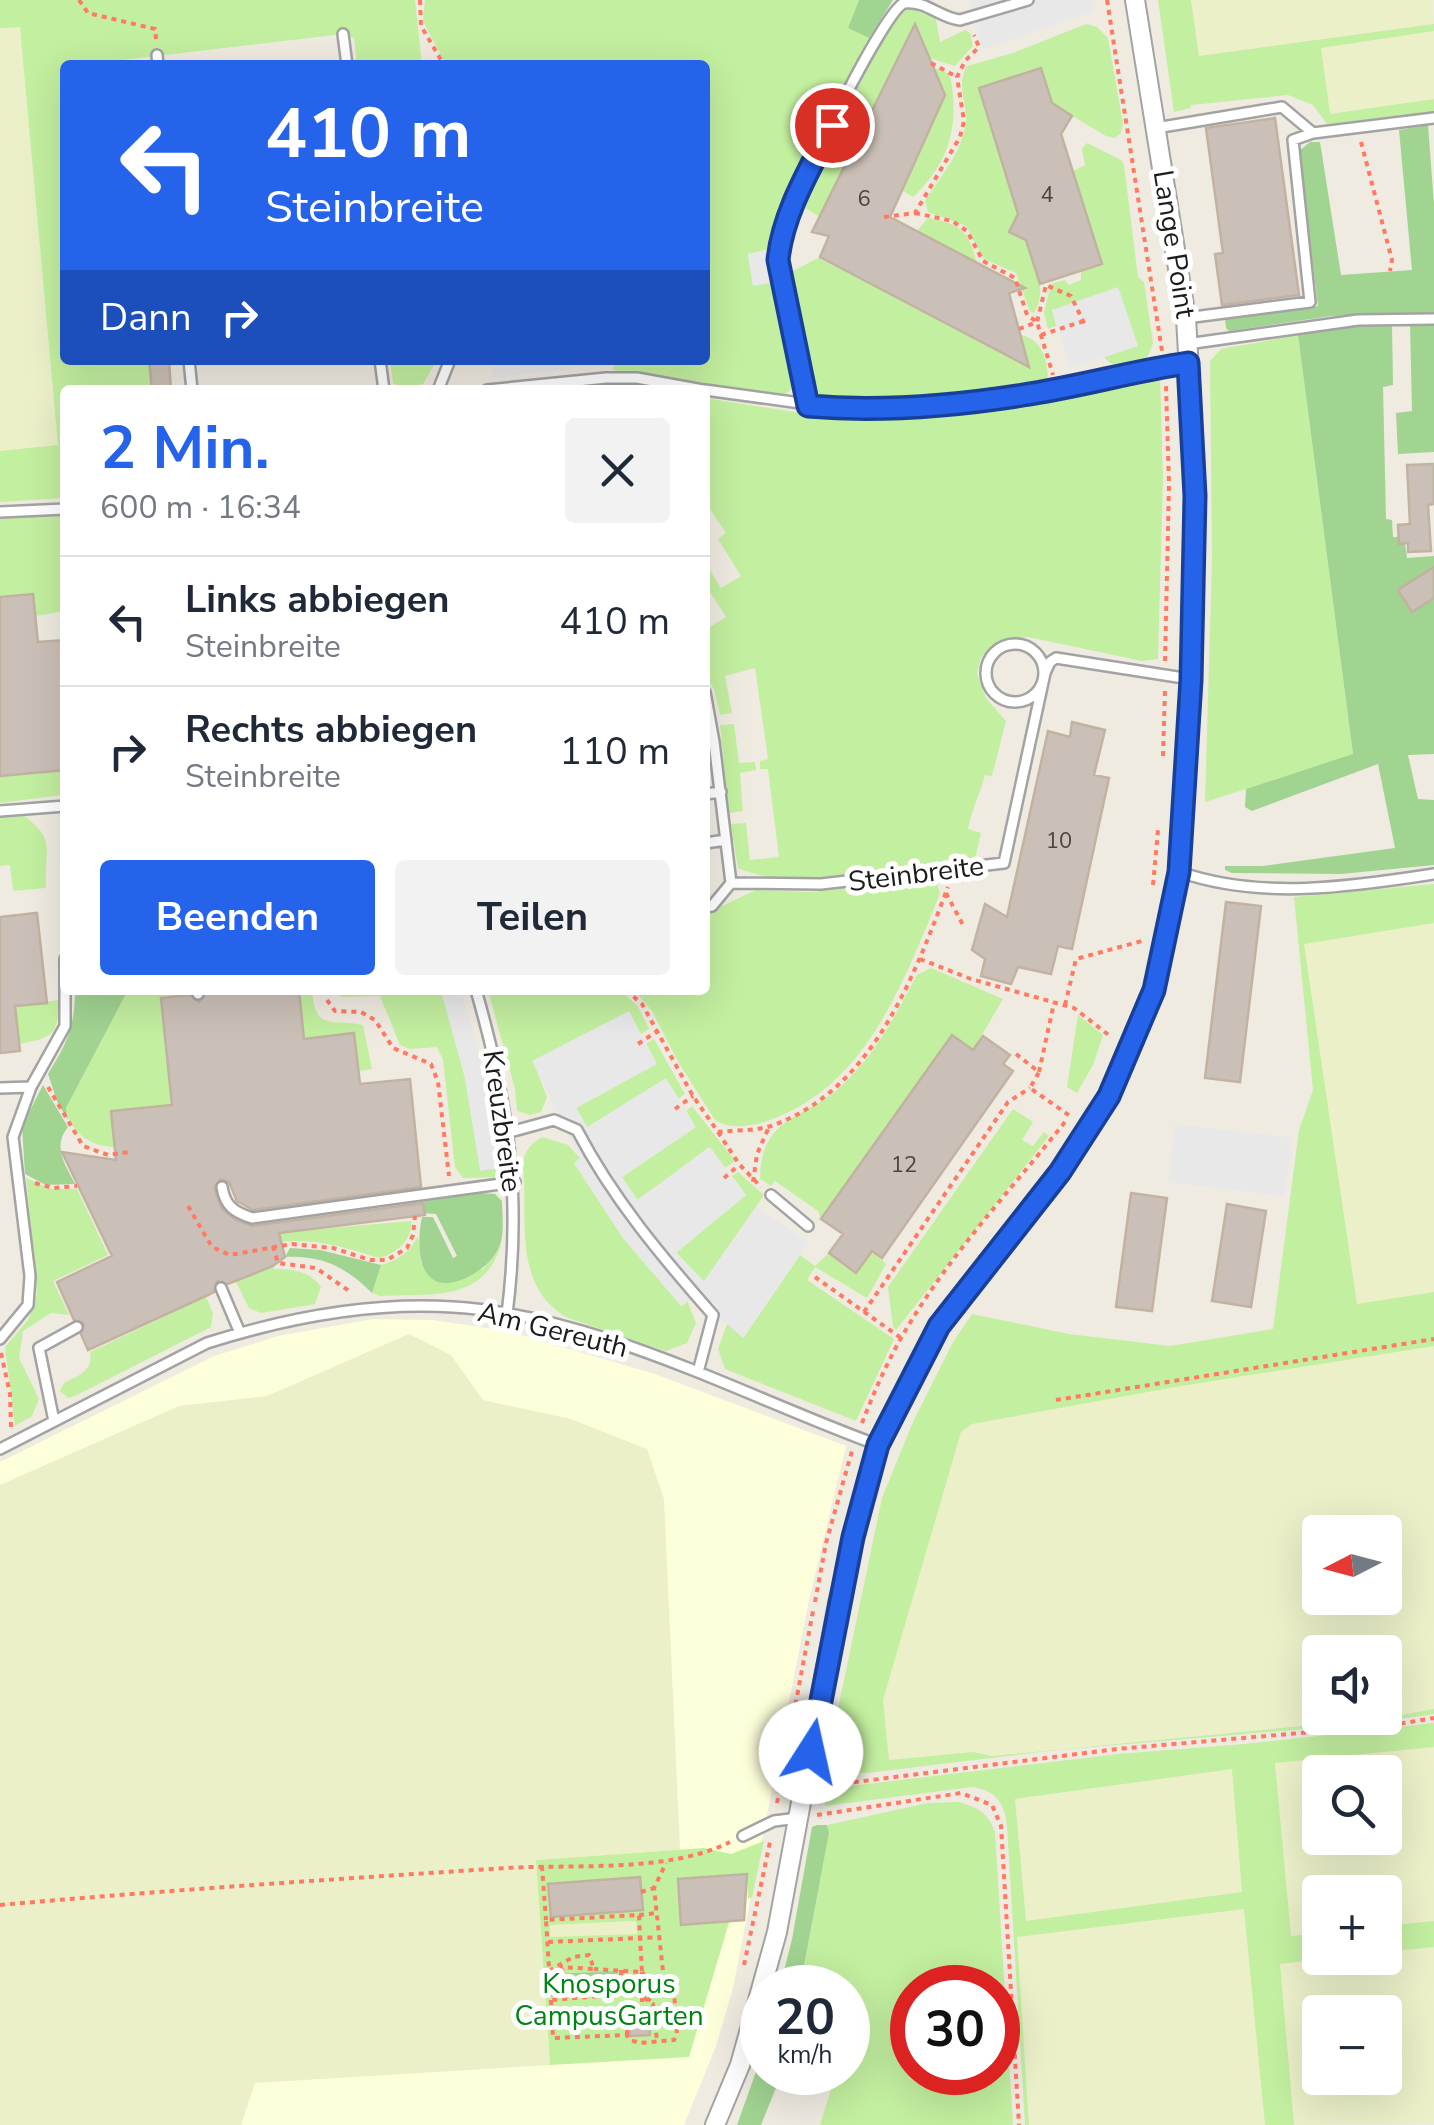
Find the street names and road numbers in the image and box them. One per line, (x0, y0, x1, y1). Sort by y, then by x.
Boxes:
street label: Lange Point (1144, 167, 1204, 321)
street label: Steinbreite (846, 847, 986, 901)
street label: Kreuzbreite (473, 1048, 531, 1194)
street label: Am Gereuth (474, 1293, 632, 1367)

